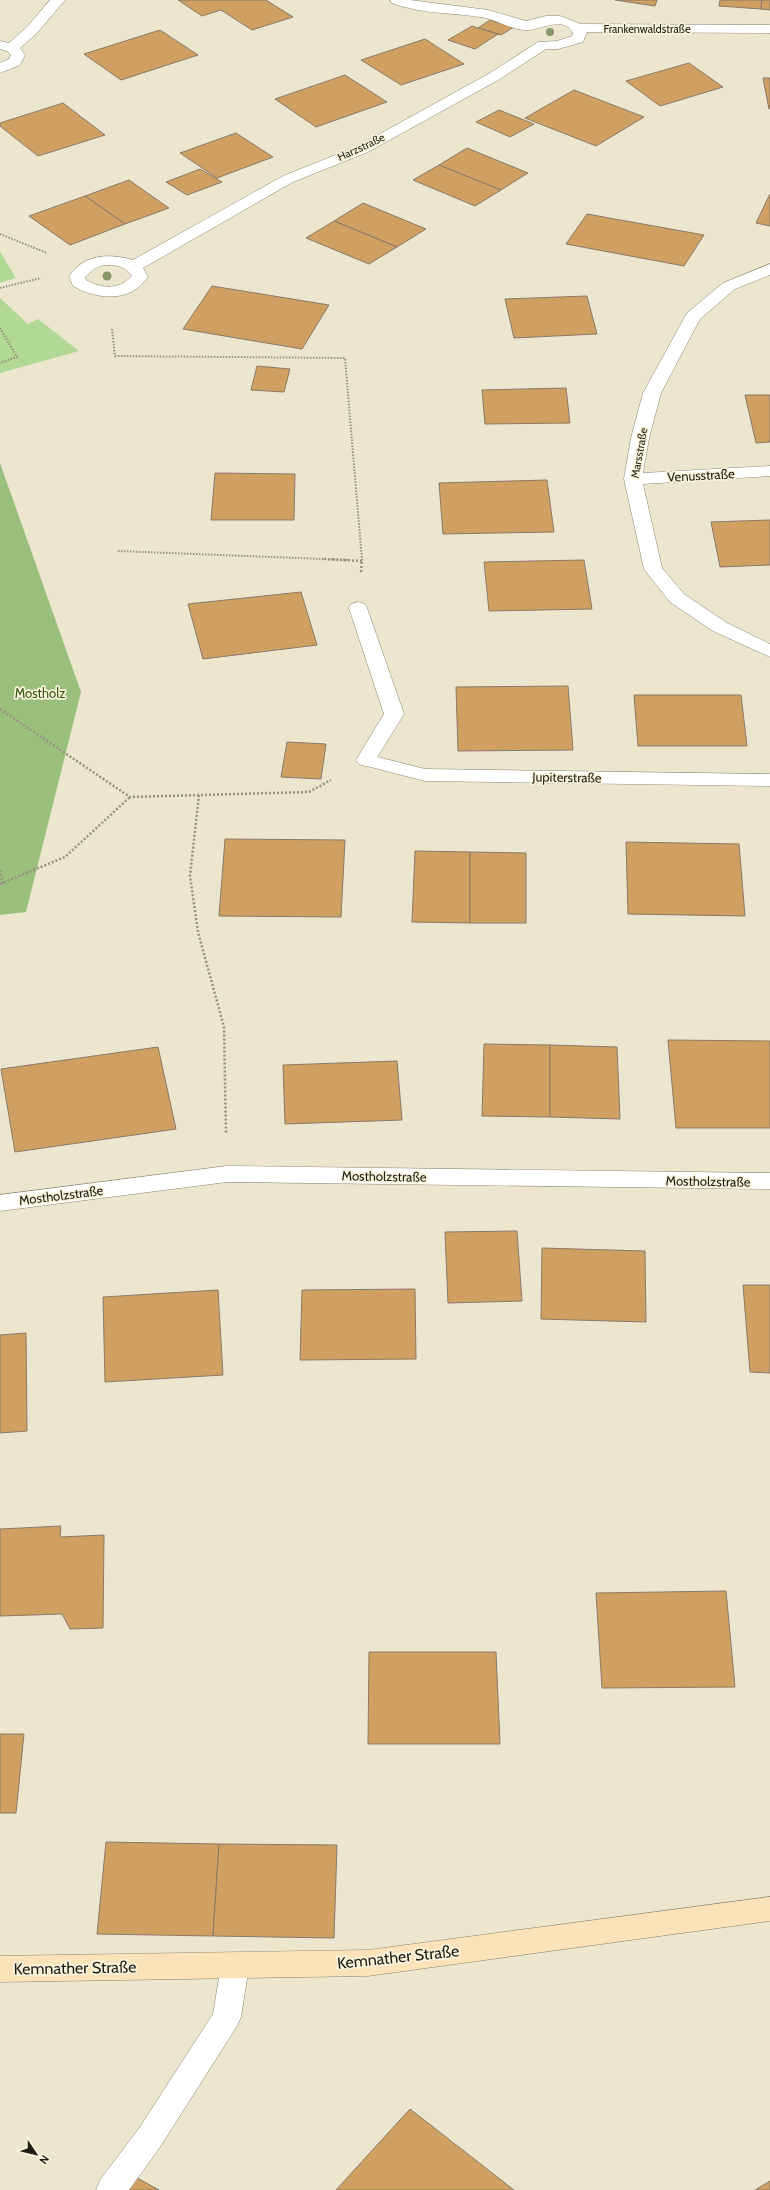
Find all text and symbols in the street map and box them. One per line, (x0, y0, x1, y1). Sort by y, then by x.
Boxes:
street label: Frankenwaldstraße (603, 22, 691, 36)
street label: Harzstraße (335, 130, 387, 164)
street label: Marsstraße (628, 426, 650, 479)
street label: Venusstraße (667, 465, 735, 485)
park label: Mostholz (15, 685, 65, 701)
street label: Jupiterstraße (531, 768, 602, 786)
street label: Mostholzstraße (341, 1167, 427, 1185)
street label: Mostholzstraße (665, 1172, 751, 1190)
street label: Mostholzstraße (18, 1182, 104, 1208)
street label: Kemnather Straße (336, 1941, 460, 1973)
street label: Kemnather Straße (14, 1957, 136, 1979)
north arrow (16, 2134, 56, 2174)
text: N (36, 2153, 52, 2167)

